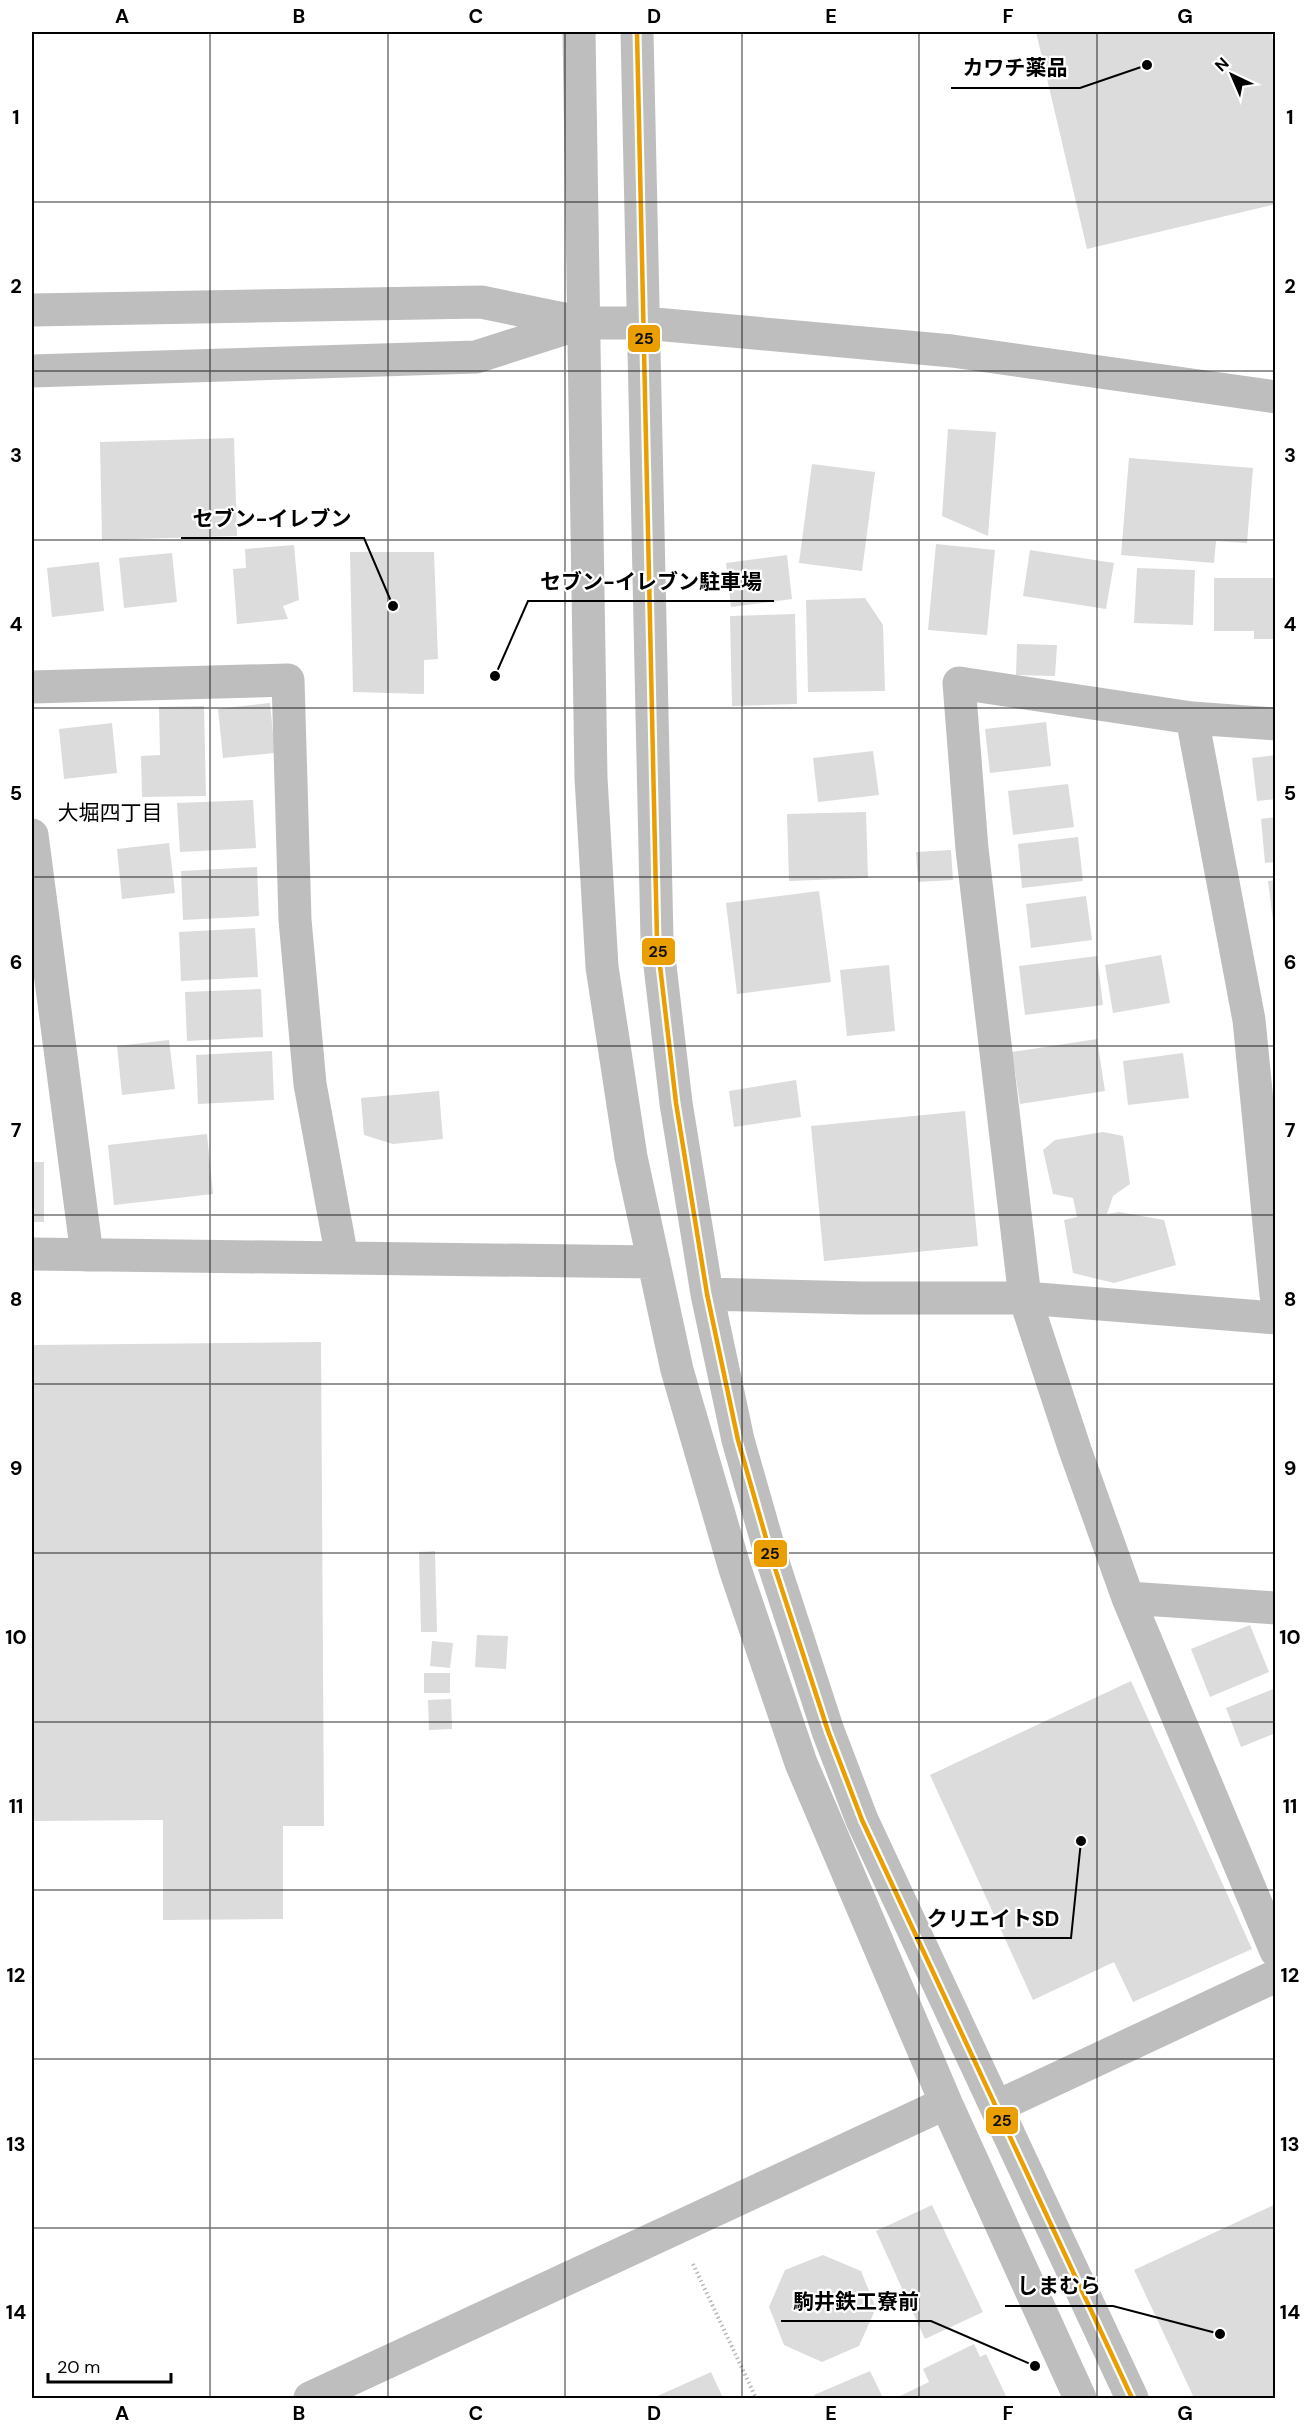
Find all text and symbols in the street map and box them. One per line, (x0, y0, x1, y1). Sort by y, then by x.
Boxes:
text: A (115, 3, 129, 29)
text: B (293, 3, 305, 29)
text: C (469, 3, 483, 29)
text: D (647, 3, 661, 29)
text: E (825, 3, 837, 29)
text: F (1002, 3, 1014, 29)
text: G (1177, 3, 1193, 29)
north arrow (1202, 45, 1262, 105)
callout: カワチ薬品 (951, 49, 1080, 88)
text: N (1210, 53, 1233, 76)
text: カワチ薬品 (963, 54, 1068, 82)
text: 1 (12, 104, 20, 130)
text: 1 (1286, 104, 1294, 130)
text: 2 (10, 273, 22, 299)
text: 2 (1284, 273, 1296, 299)
line badge: 25 (627, 324, 661, 353)
text: 25 (634, 328, 654, 349)
text: 3 (10, 442, 22, 468)
text: 3 (1284, 442, 1296, 468)
callout: セブン-イレブン (181, 499, 364, 538)
text: セブン-イレブン (192, 505, 352, 533)
callout: セブン-イレブン駐車場 (528, 562, 774, 601)
text: セブン-イレブン駐車場 (540, 568, 762, 596)
text: 4 (10, 611, 23, 637)
text: 4 (1284, 611, 1297, 637)
text: 5 (10, 780, 22, 806)
text: 5 (1284, 780, 1296, 806)
district label: 大堀四丁目 (58, 799, 163, 827)
line badge: 25 (641, 937, 676, 966)
text: 25 (648, 941, 668, 962)
text: 6 (10, 949, 22, 975)
text: 6 (1284, 949, 1296, 975)
text: 7 (11, 1117, 22, 1143)
text: 7 (1285, 1117, 1296, 1143)
text: 8 (10, 1286, 22, 1312)
text: 8 (1284, 1286, 1296, 1312)
text: 9 (10, 1455, 22, 1481)
text: 9 (1284, 1455, 1296, 1481)
line badge: 25 (753, 1539, 788, 1568)
text: 25 (760, 1543, 780, 1564)
text: 10 (5, 1624, 27, 1650)
text: 10 (1279, 1624, 1301, 1650)
text: 11 (9, 1793, 23, 1819)
text: 11 (1283, 1793, 1297, 1819)
callout: クリエイトSD (915, 1899, 1071, 1938)
text: クリエイトSD (927, 1905, 1059, 1933)
text: 12 (7, 1962, 25, 1988)
text: 12 (1281, 1962, 1299, 1988)
line badge: 25 (985, 2106, 1019, 2135)
text: 25 (992, 2110, 1012, 2131)
text: 13 (6, 2131, 26, 2157)
text: 13 (1280, 2131, 1300, 2157)
callout: しまむら (1005, 2267, 1113, 2306)
text: しまむら (1017, 2272, 1101, 2300)
callout: 駒井鉄工寮前 (781, 2282, 931, 2321)
text: 駒井鉄工寮前 (793, 2288, 919, 2316)
text: 14 (6, 2299, 26, 2325)
text: 14 (1280, 2299, 1300, 2325)
scale bar (48, 2346, 171, 2384)
text: 20 m (57, 2355, 100, 2379)
text: A (115, 2400, 129, 2426)
text: B (293, 2400, 305, 2426)
text: C (469, 2400, 483, 2426)
text: D (647, 2400, 661, 2426)
text: E (825, 2400, 837, 2426)
text: F (1002, 2400, 1014, 2426)
text: G (1177, 2400, 1193, 2426)

